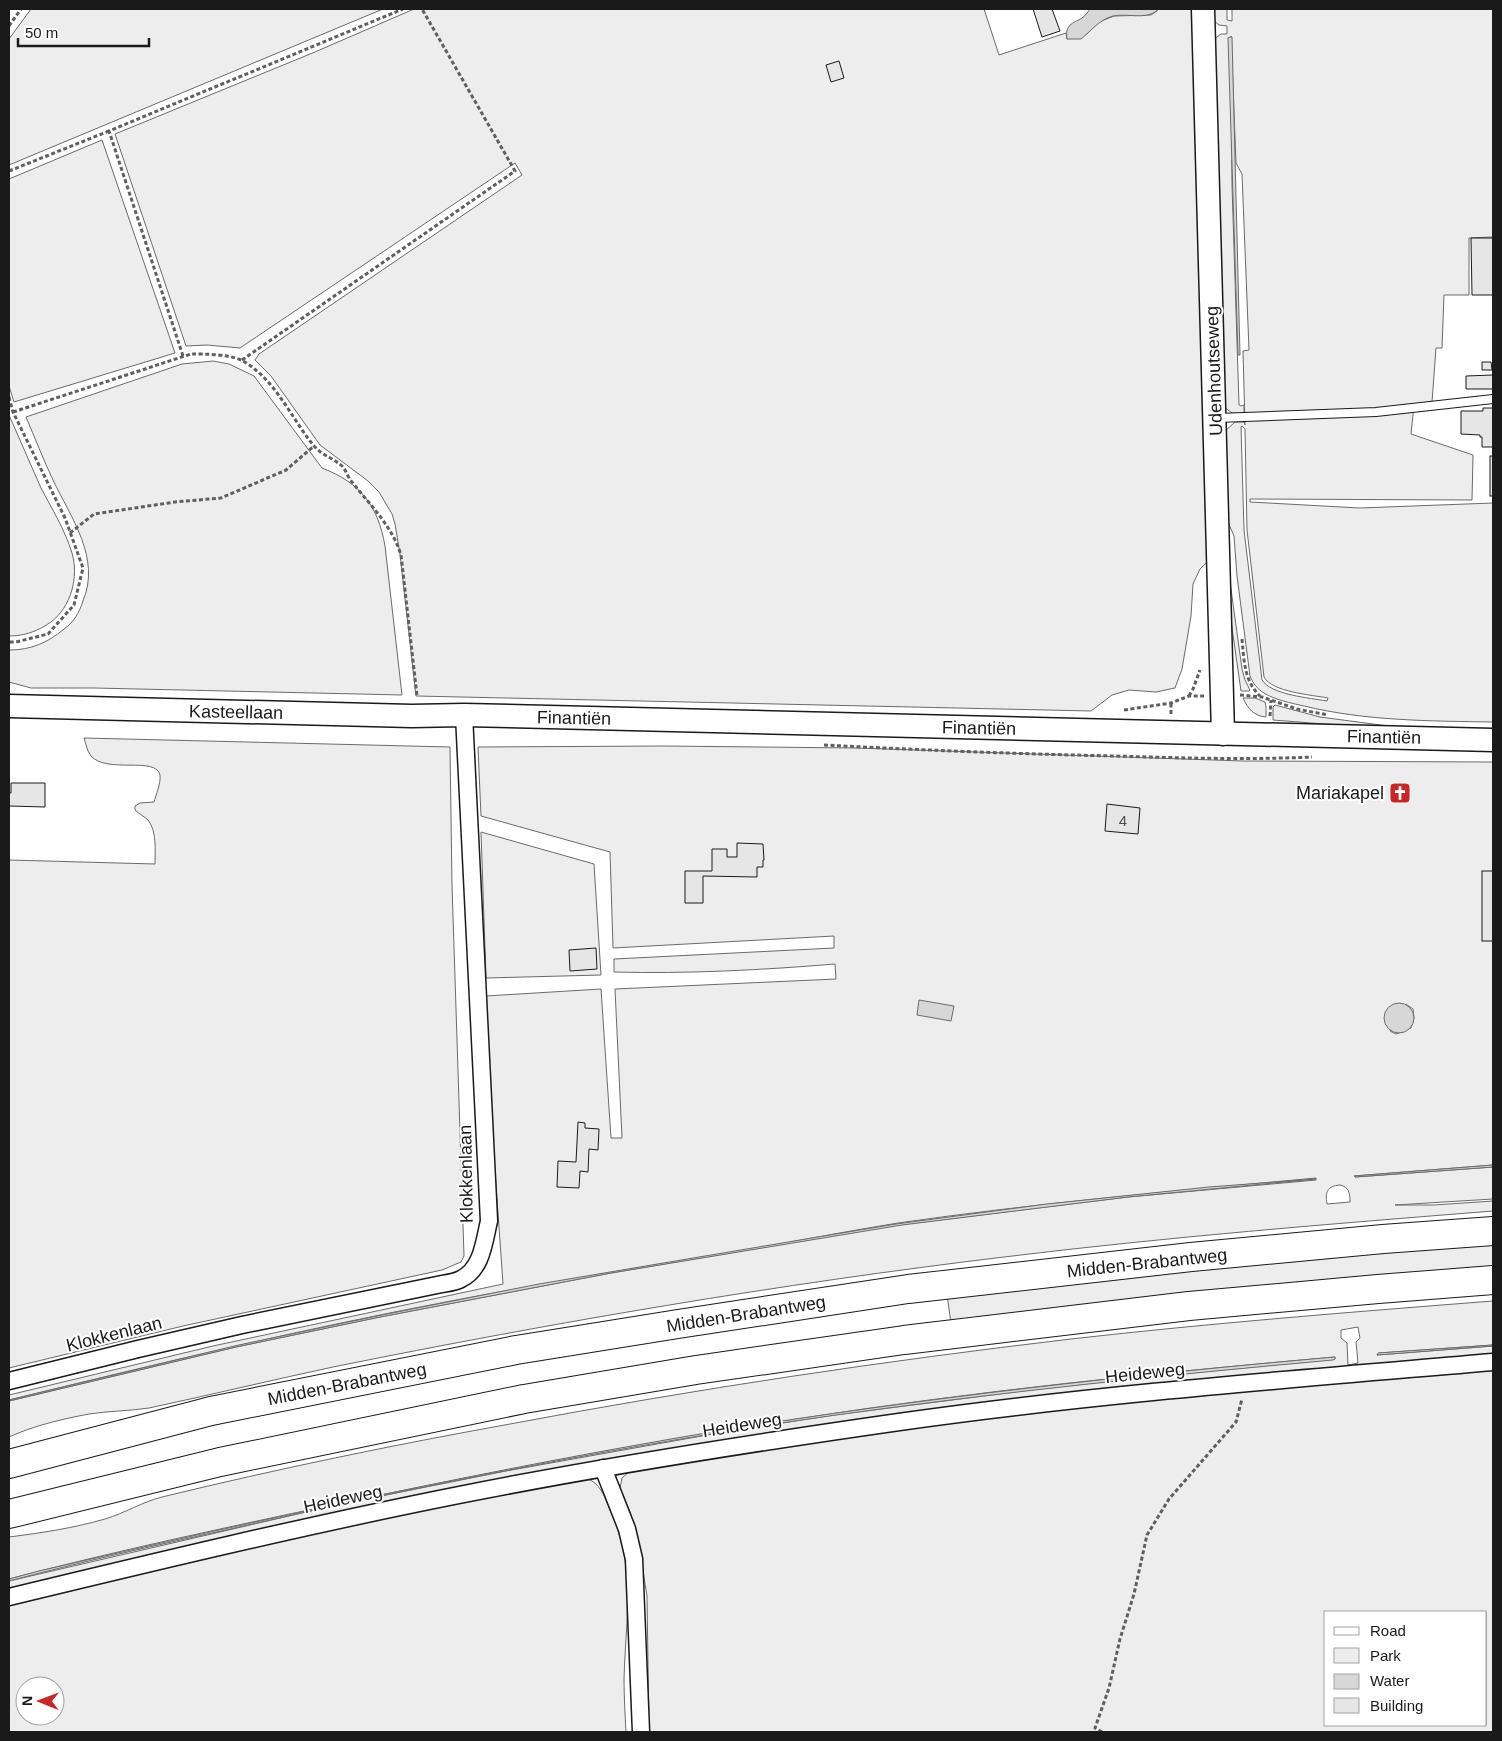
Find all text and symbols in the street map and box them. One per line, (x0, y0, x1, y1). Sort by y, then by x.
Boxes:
scale bar (18, 15, 149, 47)
text: 50 m (25, 24, 58, 41)
street label: Udenhoutseweg (1202, 306, 1226, 436)
street label: Kasteellaan (189, 701, 283, 723)
street label: Finantiën (537, 707, 611, 729)
street label: Finantiën (942, 717, 1016, 739)
street label: Finantiën (1347, 726, 1421, 748)
church icon: Mariakapel (1388, 781, 1412, 805)
place label: Mariakapel (1296, 783, 1384, 803)
house number: 4 (1119, 812, 1127, 829)
street label: Klokkenlaan (455, 1125, 477, 1223)
street label: Midden-Brabantweg (1066, 1245, 1228, 1281)
street label: Midden-Brabantweg (665, 1292, 827, 1336)
street label: Klokkenlaan (64, 1312, 164, 1356)
street label: Midden-Brabantweg (266, 1359, 428, 1409)
street label: Heideweg (1104, 1359, 1186, 1387)
street label: Heideweg (701, 1409, 783, 1441)
street label: Heideweg (302, 1481, 384, 1517)
legend (1324, 1611, 1487, 1726)
text: Road (1370, 1622, 1406, 1639)
text: Park (1370, 1647, 1401, 1664)
text: Water (1370, 1672, 1409, 1689)
north arrow (15, 1676, 65, 1726)
text: N (19, 1696, 35, 1706)
text: Building (1370, 1697, 1423, 1714)

